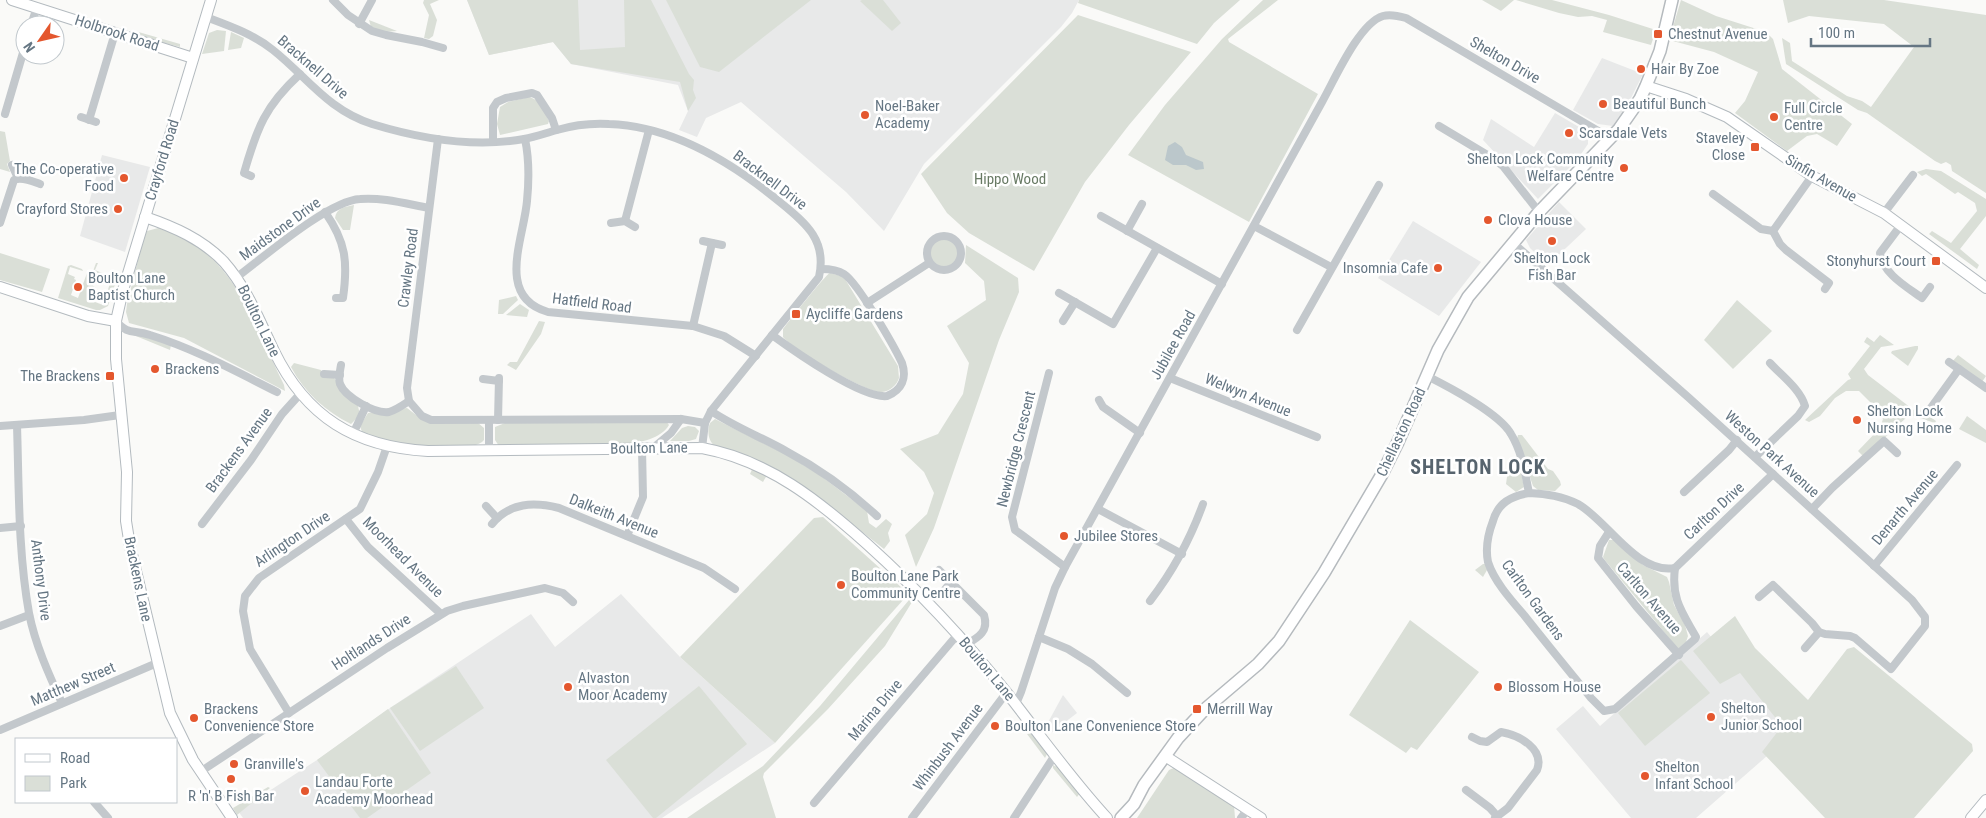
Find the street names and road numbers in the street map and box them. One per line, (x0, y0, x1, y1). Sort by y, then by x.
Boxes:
street label: Holbrook Road (73, 11, 161, 55)
street label: Bracknell Drive (274, 31, 352, 103)
street label: Shelton Drive (1467, 33, 1543, 87)
street label: Crayford Road (141, 117, 183, 203)
street label: Bracknell Drive (729, 146, 811, 214)
street label: Sinfin Avenue (1782, 150, 1860, 206)
street label: Maidstone Drive (236, 194, 324, 264)
street label: Crawley Road (394, 227, 422, 309)
street label: Boulton Lane (234, 282, 284, 360)
street label: Hatfield Road (551, 289, 633, 317)
street label: Jubilee Road (1147, 307, 1199, 383)
street label: Welwyn Avenue (1202, 370, 1294, 420)
street label: Chellaston Road (1372, 385, 1430, 479)
street label: Newbridge Crescent (993, 389, 1039, 509)
street label: Brackens Avenue (202, 404, 276, 496)
street label: Weston Park Avenue (1721, 407, 1823, 501)
street label: Boulton Lane (610, 438, 688, 458)
street label: Denarth Avenue (1868, 465, 1942, 549)
street label: Carlton Drive (1680, 478, 1748, 544)
street label: Dalkeith Avenue (567, 490, 661, 542)
street label: Arlington Drive (251, 507, 333, 571)
street label: Moorhead Avenue (359, 513, 447, 601)
street label: Brackens Lane (120, 535, 156, 623)
street label: Anthony Drive (27, 538, 55, 622)
street label: Carlton Gardens (1498, 556, 1568, 644)
street label: Carlton Avenue (1613, 558, 1685, 638)
street label: Holtlands Drive (328, 610, 414, 674)
street label: Boulton Lane (955, 634, 1019, 704)
street label: Matthew Street (28, 658, 118, 710)
street label: Marina Drive (844, 676, 906, 744)
street label: Whinbush Avenue (909, 700, 987, 794)

